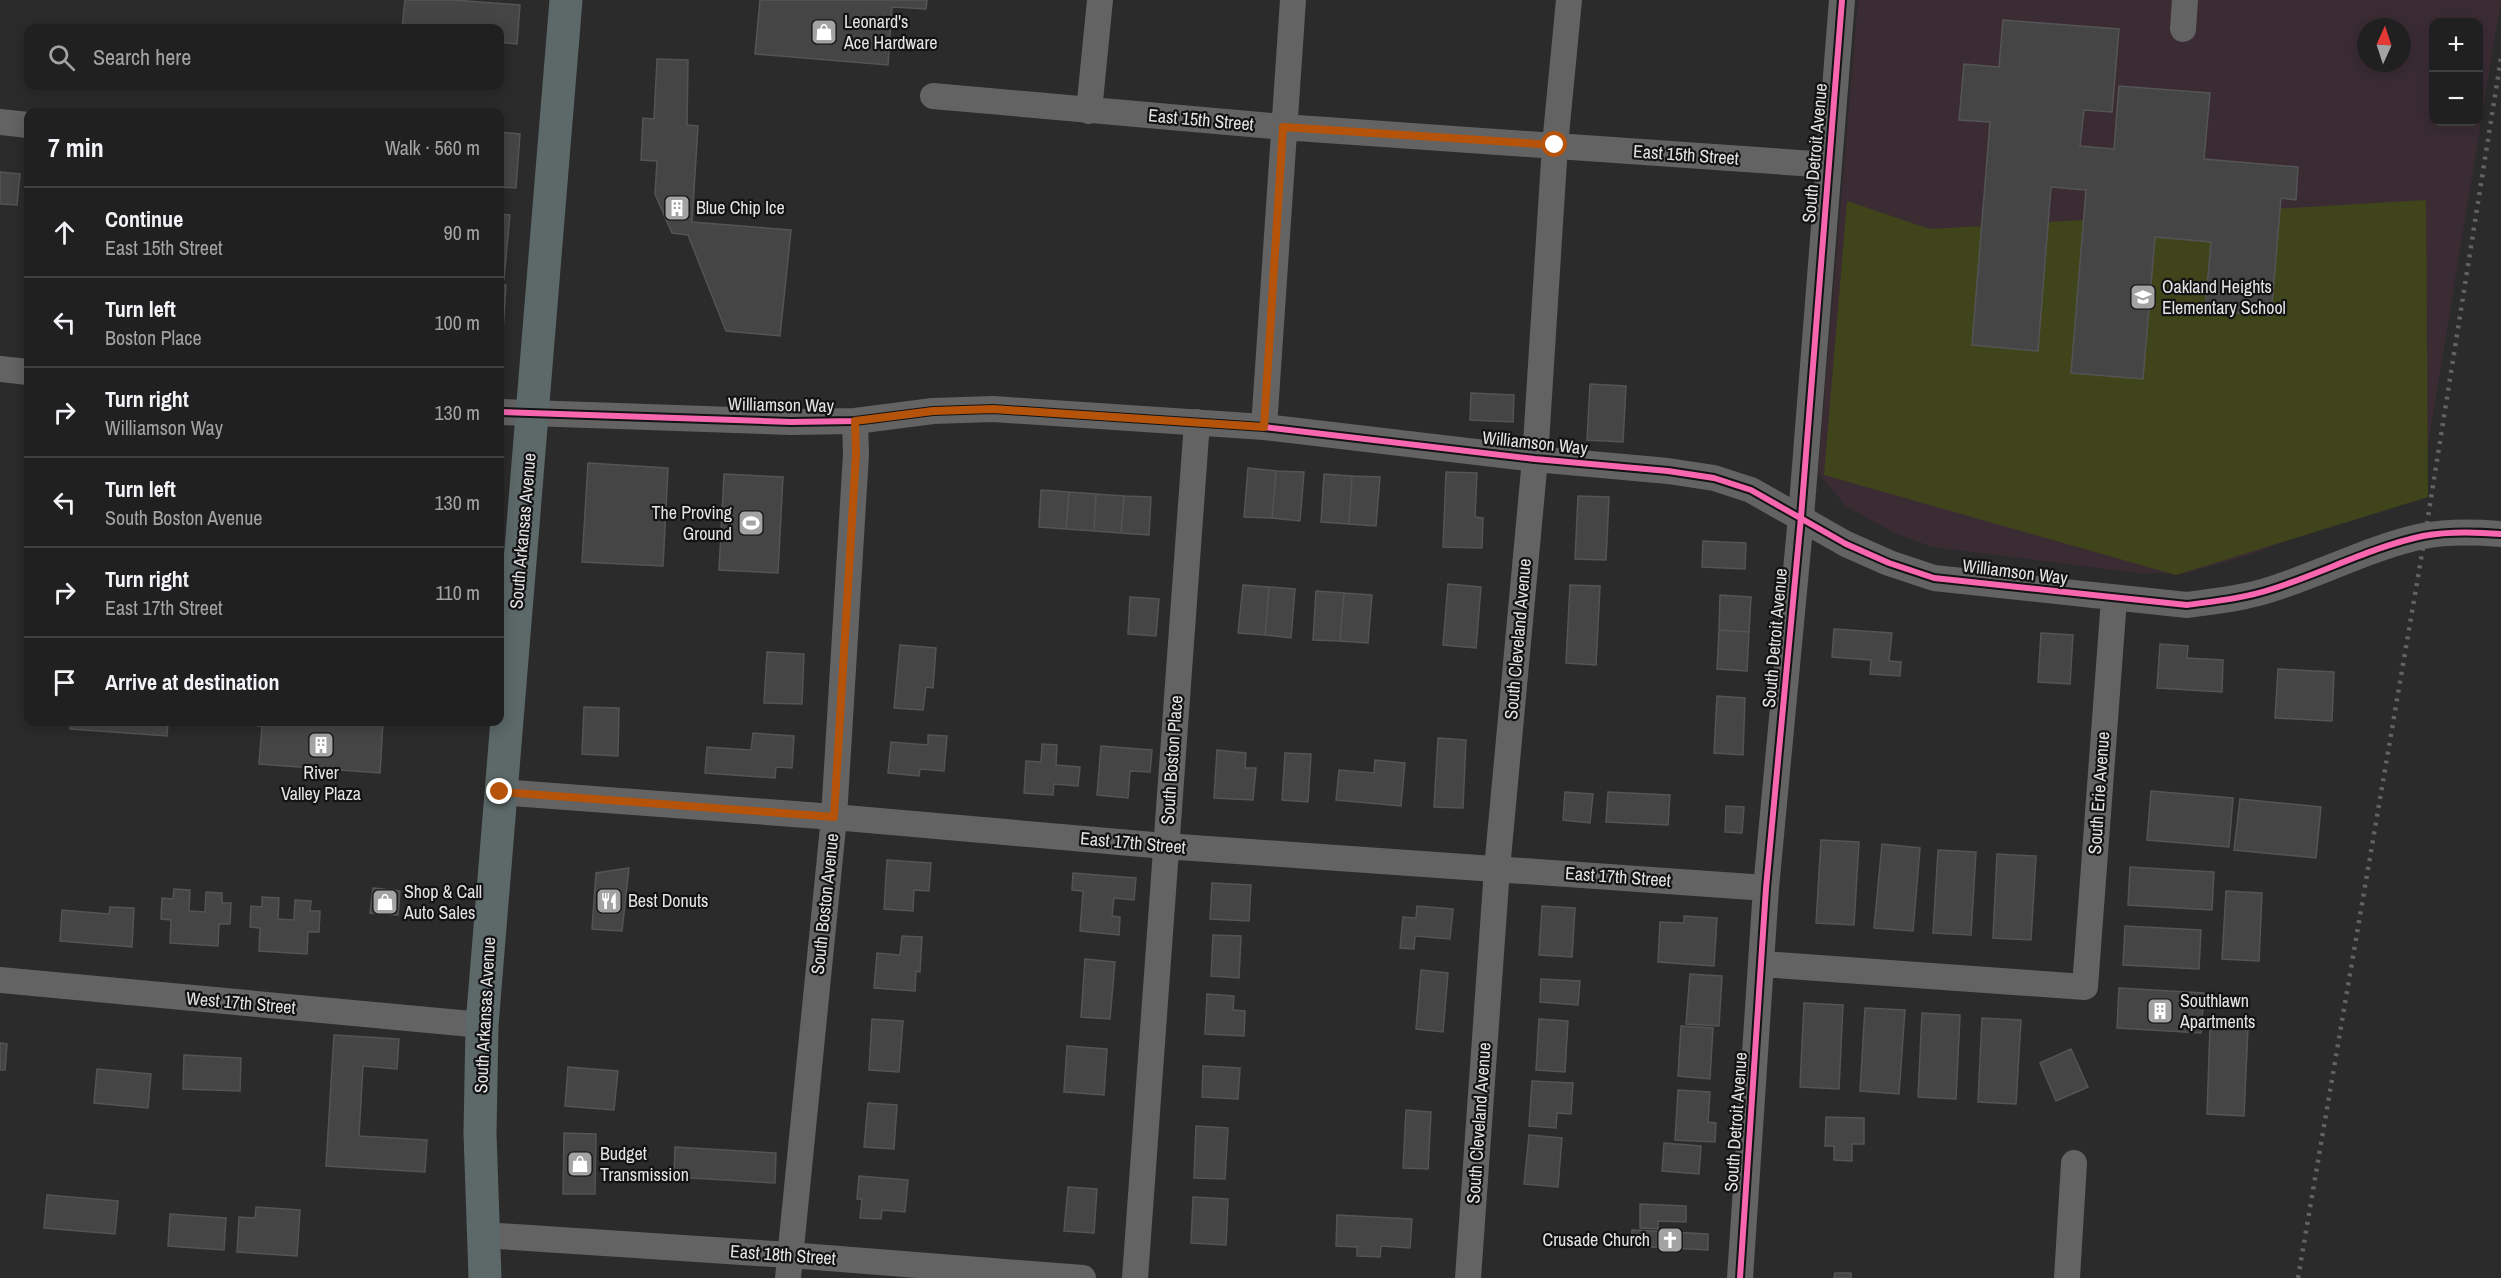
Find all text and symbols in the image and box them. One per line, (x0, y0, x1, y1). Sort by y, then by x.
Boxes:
place label: Leonard's Ace Hardware (843, 9, 938, 55)
shop icon: Leonard's Ace Hardware (809, 17, 839, 47)
north arrow (2357, 18, 2411, 72)
map controls (2429, 18, 2483, 126)
button: + (2429, 18, 2483, 72)
search box (24, 24, 504, 90)
icon: search (45, 41, 78, 74)
text: Search here (93, 42, 191, 72)
button: − (2429, 72, 2483, 126)
street label: South Detroit Avenue (1796, 82, 1833, 224)
street label: East 15th Street (1147, 102, 1255, 137)
text: 7 min (48, 130, 104, 165)
route start (1541, 131, 1567, 157)
text: Walk · 560 m (385, 134, 480, 161)
street label: East 15th Street (1632, 138, 1740, 171)
building icon: Blue Chip Ice (662, 193, 692, 223)
place label: Blue Chip Ice (696, 195, 785, 220)
text: Continue (105, 204, 183, 234)
icon: ahead (48, 216, 81, 249)
text: 90 m (444, 219, 480, 246)
text: East 15th Street (105, 234, 223, 261)
place label: Oakland Heights Elementary School (2162, 274, 2286, 320)
school or university icon: Oakland Heights Elementary School (2128, 282, 2158, 312)
text: Turn left (105, 294, 176, 324)
icon: left (48, 306, 81, 339)
text: 100 m (434, 309, 480, 336)
text: Boston Place (105, 324, 202, 351)
text: Turn right (105, 384, 189, 414)
street label: Williamson Way (728, 391, 835, 418)
icon: right (48, 396, 81, 429)
text: 130 m (434, 399, 480, 426)
text: Williamson Way (105, 414, 223, 441)
street label: Williamson Way (1481, 425, 1590, 461)
street label: South Arkansas Avenue (503, 452, 542, 610)
text: Turn left (105, 474, 176, 504)
icon: left (48, 486, 81, 519)
text: 130 m (434, 489, 480, 516)
place label: The Proving Ground (652, 500, 733, 546)
text: South Boston Avenue (105, 504, 262, 531)
sports icon: The Proving Ground (736, 508, 766, 538)
street label: Williamson Way (1961, 553, 2070, 590)
street label: South Cleveland Avenue (1498, 557, 1537, 720)
text: Turn right (105, 564, 189, 594)
street label: South Detroit Avenue (1756, 567, 1793, 709)
icon: right (48, 576, 81, 609)
text: 110 m (436, 579, 480, 606)
text: East 17th Street (105, 594, 223, 621)
icon: arrive (48, 666, 81, 699)
text: Arrive at destination (105, 667, 279, 697)
street label: South Boston Place (1155, 694, 1188, 826)
building icon: River Valley Plaza (306, 730, 336, 760)
street label: South Erie Avenue (2082, 731, 2115, 855)
place label: River Valley Plaza (281, 760, 361, 806)
route end (486, 778, 512, 804)
street label: East 17th Street (1079, 825, 1187, 860)
street label: South Boston Avenue (805, 832, 844, 976)
street label: East 17th Street (1564, 860, 1672, 893)
place label: Shop & Call Auto Sales (403, 879, 482, 925)
restaurant icon: Best Donuts (594, 886, 624, 916)
shop icon: Shop & Call Auto Sales (370, 887, 400, 917)
place label: Best Donuts (628, 888, 708, 913)
street label: South Arkansas Avenue (468, 936, 501, 1094)
street label: West 17th Street (185, 985, 297, 1020)
place label: Southlawn Apartments (2179, 988, 2255, 1034)
building icon: Southlawn Apartments (2145, 996, 2175, 1026)
street label: South Cleveland Avenue (1460, 1042, 1497, 1204)
street label: South Detroit Avenue (1718, 1051, 1753, 1193)
place label: Budget Transmission (600, 1141, 689, 1187)
shop icon: Budget Transmission (565, 1149, 595, 1179)
church icon: Crusade Church (1655, 1225, 1685, 1255)
place label: Crusade Church (1543, 1227, 1650, 1252)
street label: East 18th Street (729, 1238, 837, 1271)

